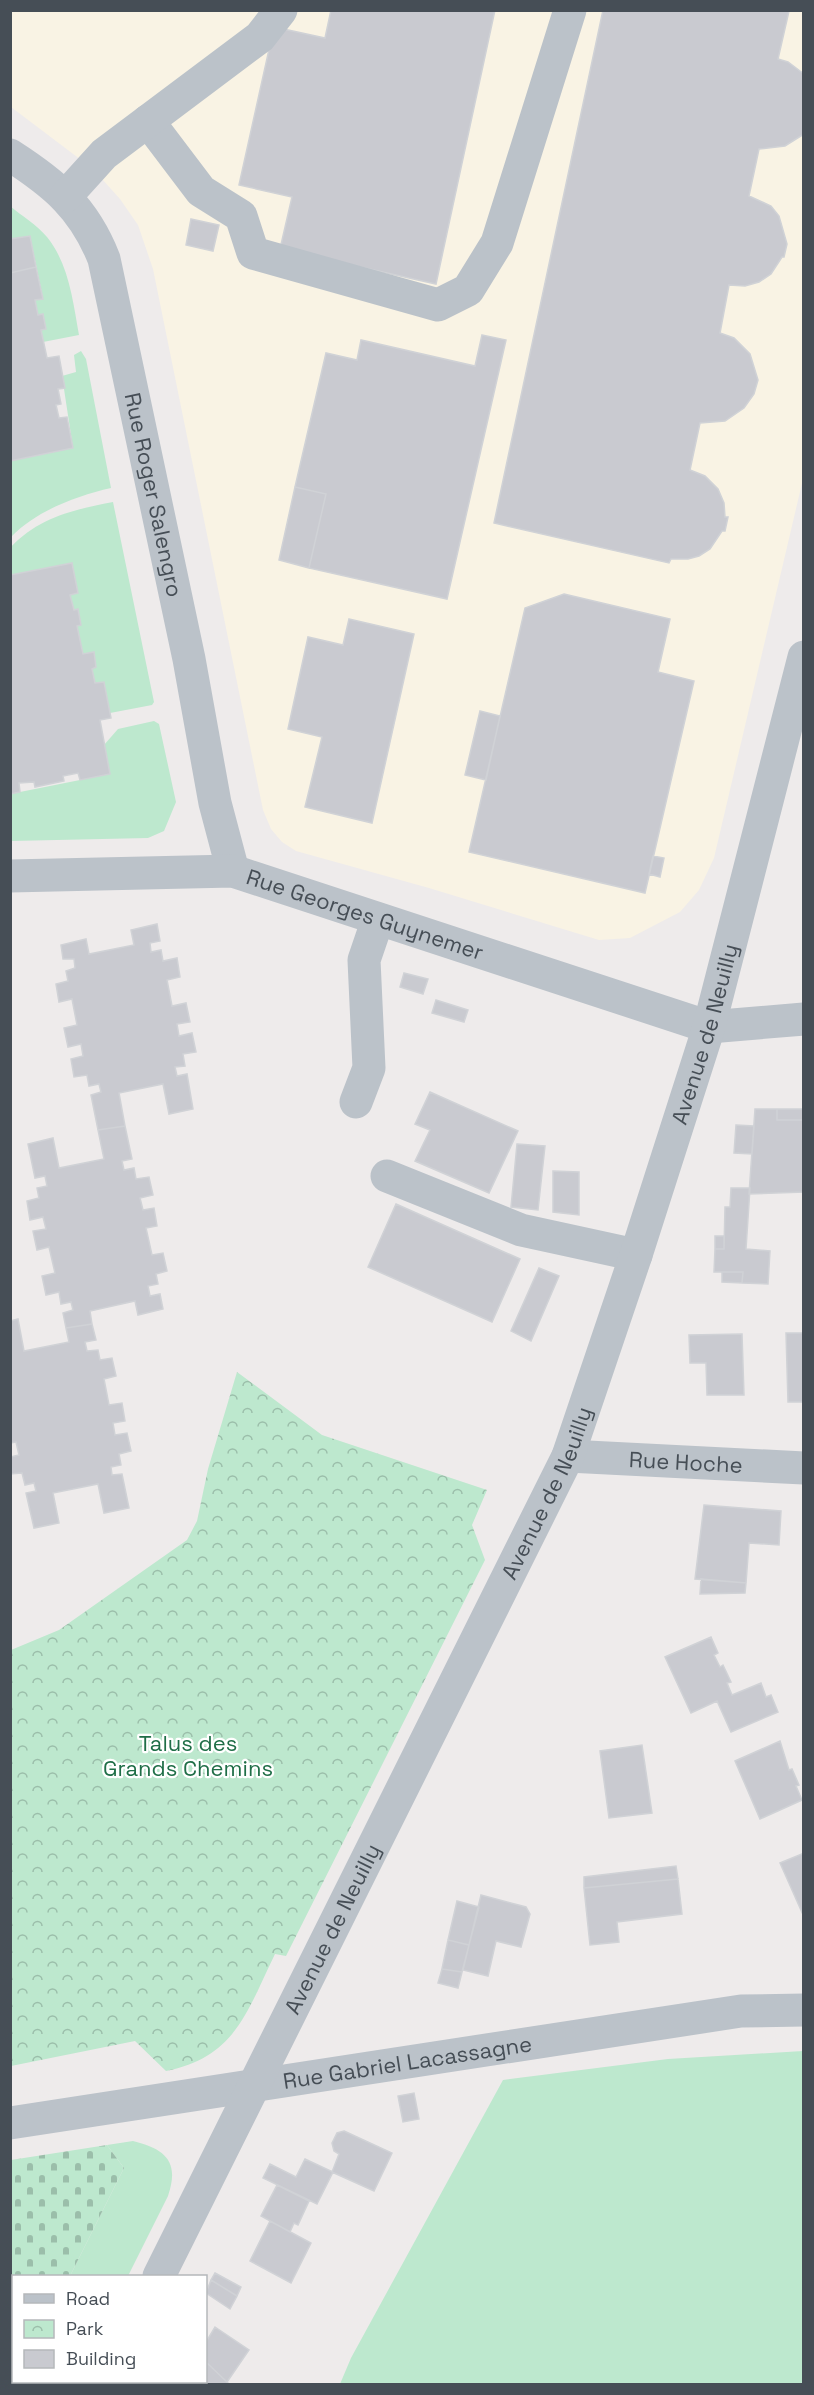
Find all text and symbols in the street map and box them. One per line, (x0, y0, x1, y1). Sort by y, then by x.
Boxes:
street label: Rue Roger Salengro (119, 390, 189, 600)
street label: Rue Georges Guynemer (243, 862, 487, 966)
street label: Avenue de Neuilly (665, 941, 744, 1128)
street label: Avenue de Neuilly (495, 1403, 598, 1584)
street label: Rue Hoche (628, 1445, 743, 1479)
park label: Talus des Grands Chemins (103, 1729, 273, 1782)
street label: Avenue de Neuilly (278, 1839, 386, 2019)
street label: Rue Gabriel Lacassagne (281, 2029, 534, 2095)
legend (12, 2275, 207, 2383)
text: Road (66, 2287, 110, 2310)
text: Park (66, 2317, 104, 2340)
text: Building (66, 2347, 136, 2370)

